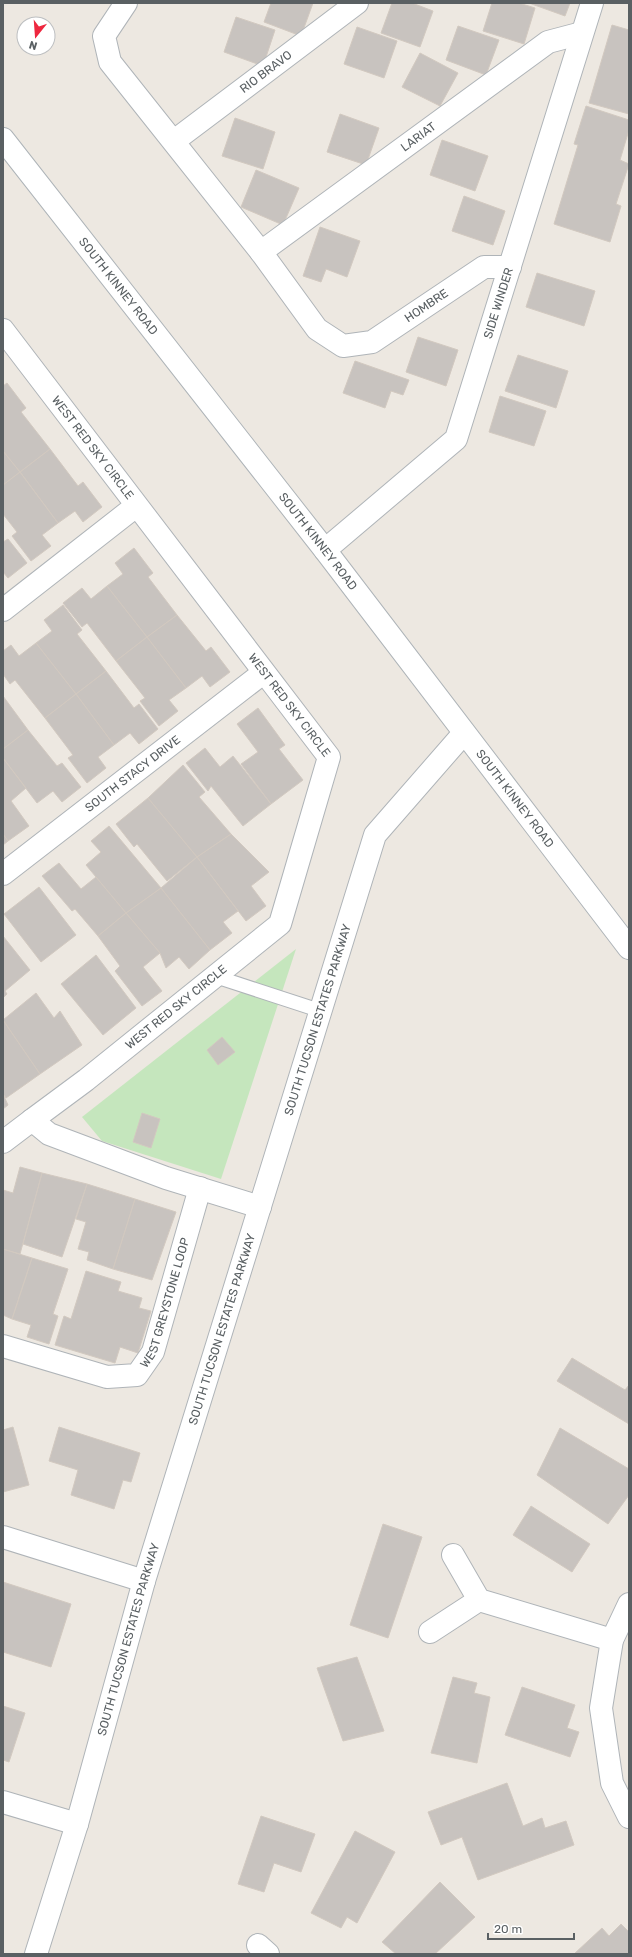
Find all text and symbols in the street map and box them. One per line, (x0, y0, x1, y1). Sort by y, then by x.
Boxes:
north arrow (16, 16, 56, 56)
text: N (27, 38, 39, 52)
street label: RIO BRAVO (237, 48, 295, 96)
street label: LARIAT (398, 119, 439, 154)
street label: SOUTH KINNEY ROAD (76, 235, 161, 338)
street label: SIDE WINDER (481, 266, 516, 340)
street label: HOMBRE (402, 286, 451, 325)
street label: WEST RED SKY CIRCLE (49, 393, 137, 502)
street label: SOUTH KINNEY ROAD (276, 490, 360, 593)
street label: WEST RED SKY CIRCLE (245, 651, 333, 760)
street label: SOUTH STACY DRIVE (82, 733, 183, 815)
street label: SOUTH KINNEY ROAD (473, 747, 557, 850)
street label: SOUTH TUCSON ESTATES PARKWAY (282, 922, 354, 1117)
street label: WEST RED SKY CIRCLE (122, 962, 230, 1052)
street label: SOUTH TUCSON ESTATES PARKWAY (186, 1232, 258, 1427)
street label: WEST GREYSTONE LOOP (137, 1236, 192, 1371)
street label: SOUTH TUCSON ESTATES PARKWAY (95, 1541, 162, 1737)
scale bar (488, 1915, 574, 1941)
text: 20 m (494, 1922, 522, 1936)

